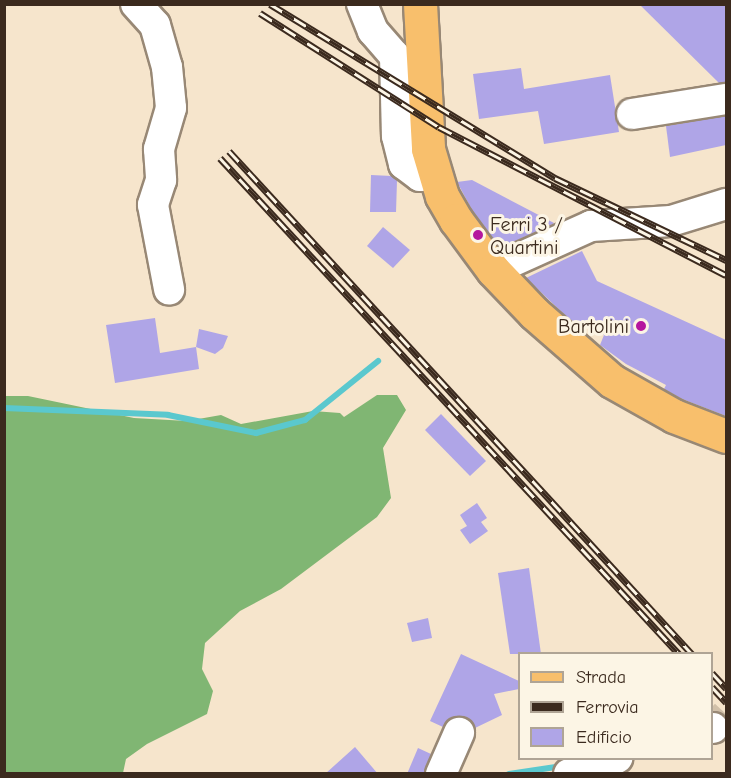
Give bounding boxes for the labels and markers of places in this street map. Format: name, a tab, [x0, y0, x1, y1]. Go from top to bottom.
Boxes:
place label: Ferri 3 / Quartini	[490, 212, 563, 259]
marker: Ferri 3 / Quartini	[471, 228, 485, 242]
place label: Bartolini	[558, 314, 629, 338]
marker: Bartolini	[634, 319, 648, 333]

